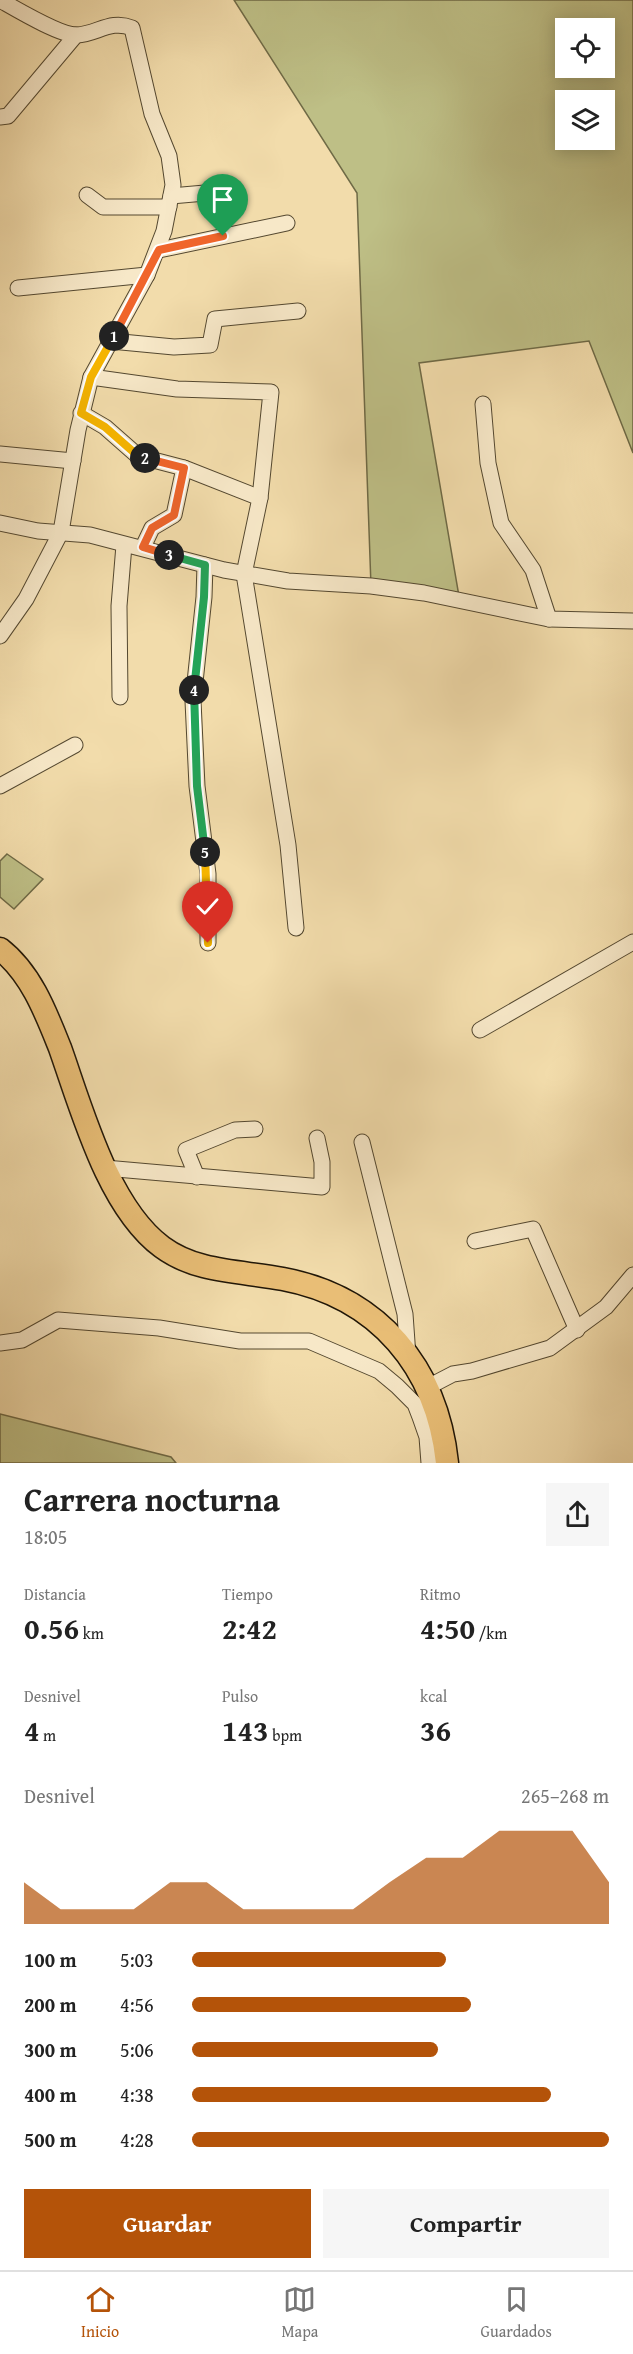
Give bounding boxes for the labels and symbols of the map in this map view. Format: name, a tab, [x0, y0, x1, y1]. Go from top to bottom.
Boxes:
pin	[197, 174, 248, 236]
pin: 1	[99, 321, 129, 351]
pin: 2	[130, 443, 160, 473]
pin: 3	[154, 540, 184, 570]
pin: 4	[179, 675, 209, 705]
pin: 5	[190, 837, 220, 867]
pin	[182, 881, 233, 943]

